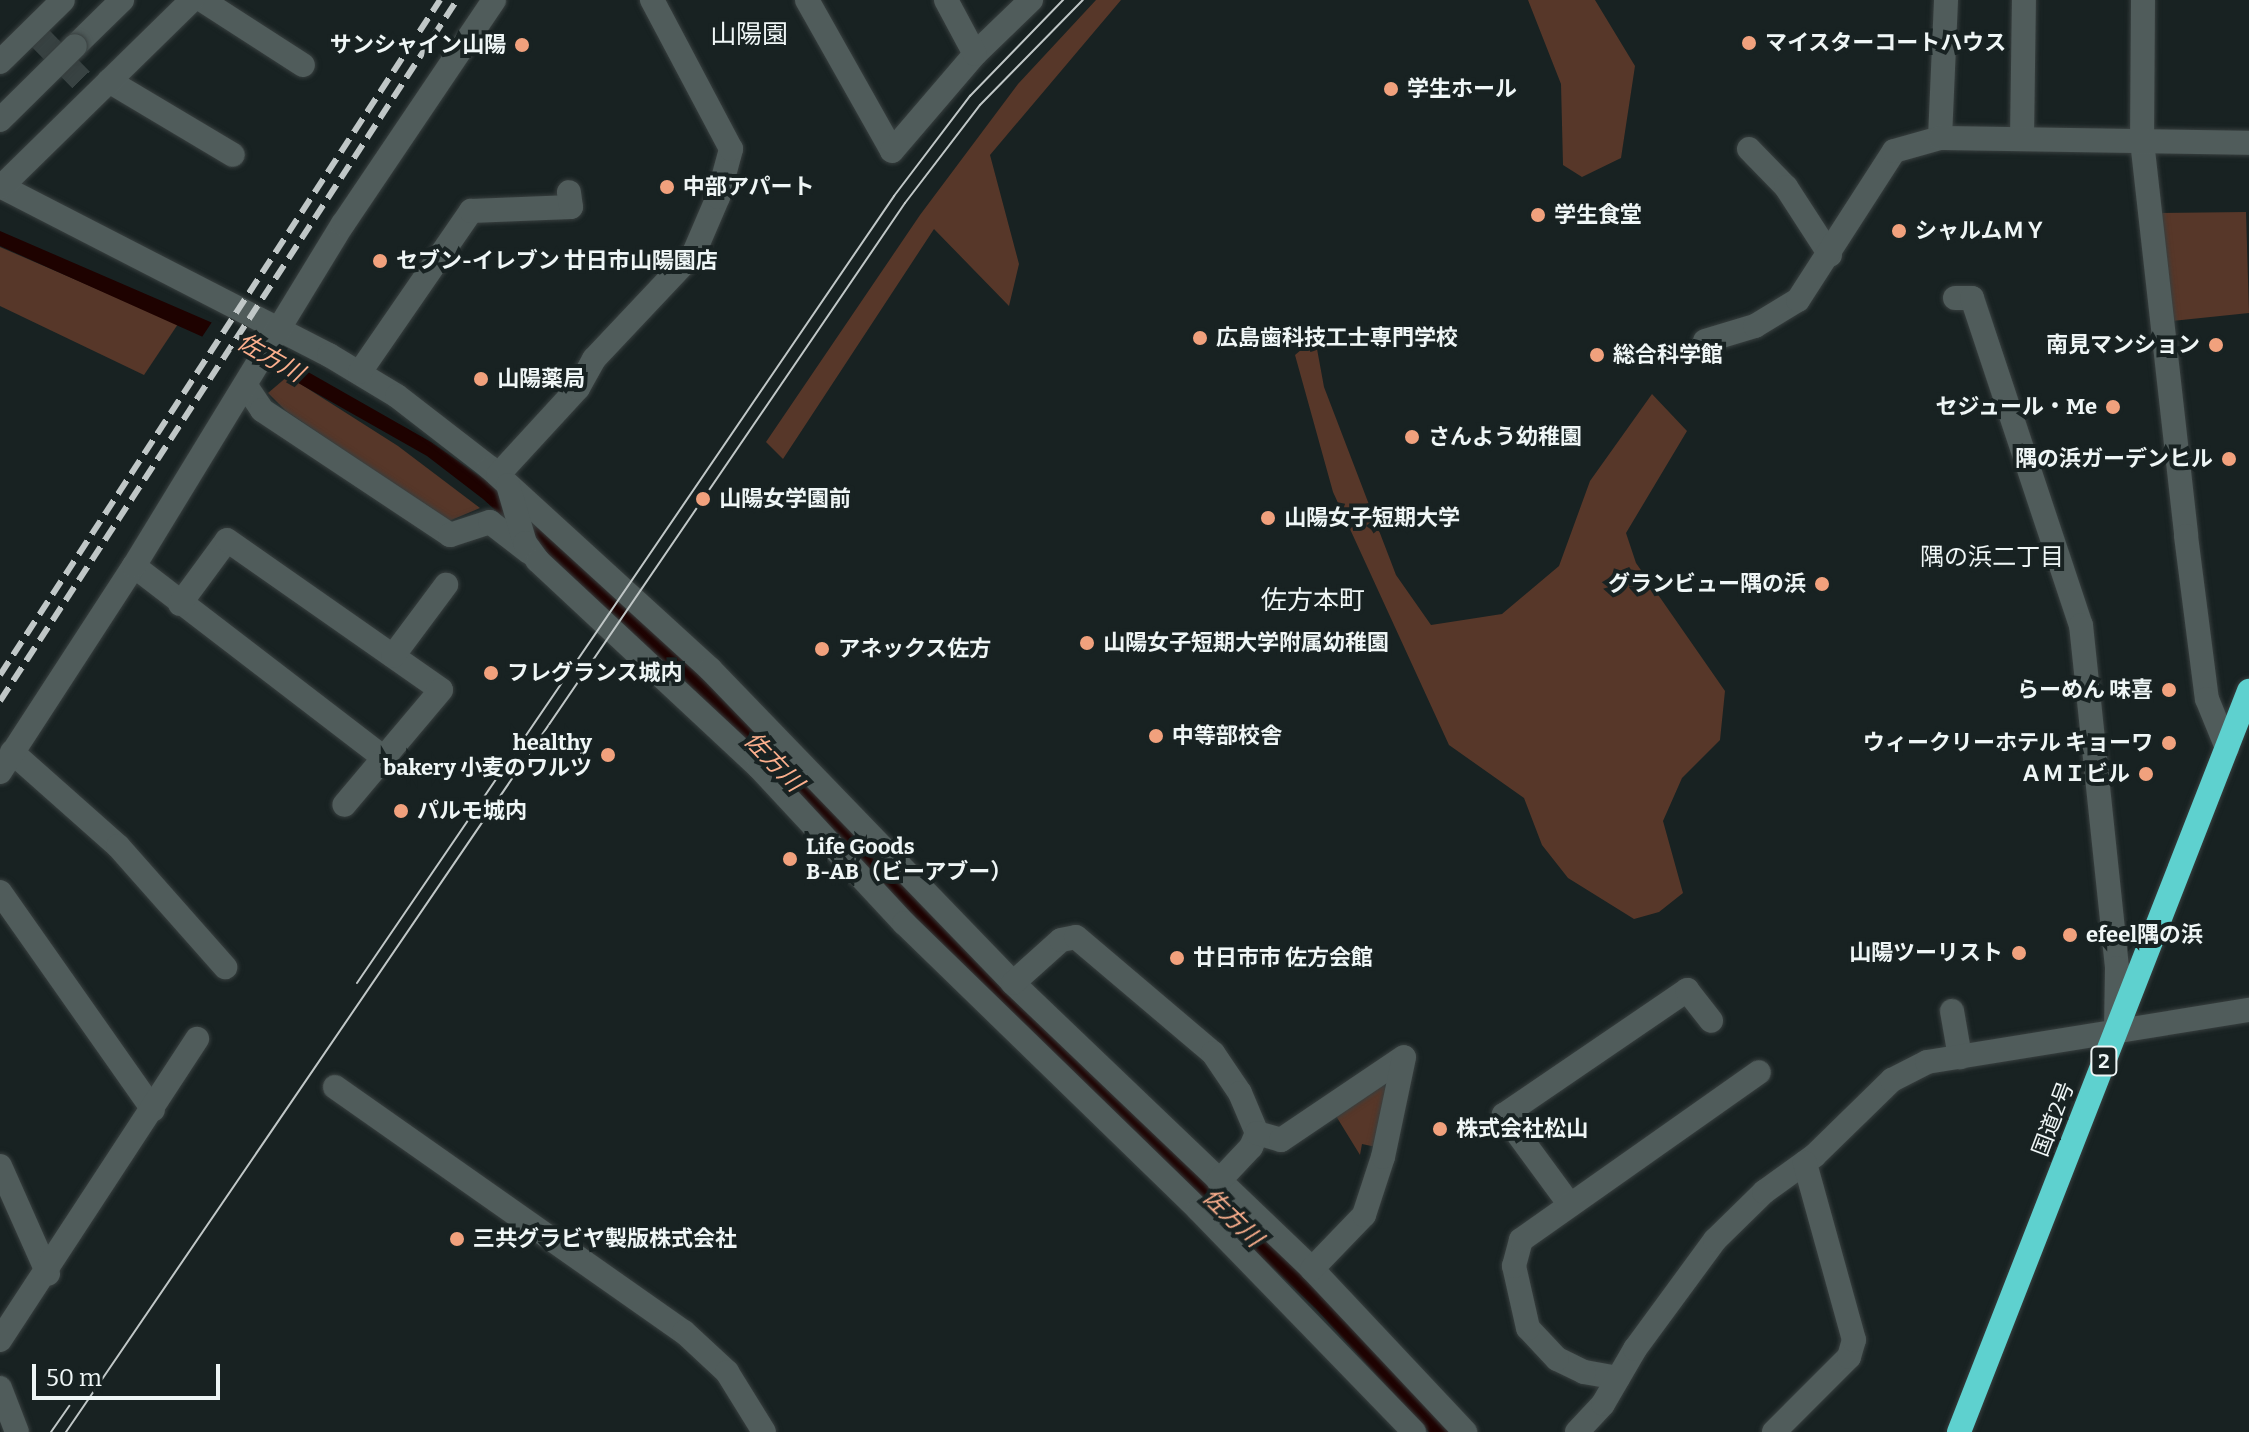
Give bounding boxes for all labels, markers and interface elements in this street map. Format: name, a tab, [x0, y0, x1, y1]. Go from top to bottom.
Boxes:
district label: 山陽園	[710, 19, 788, 51]
place label: マイスターコートハウス	[1765, 30, 2007, 56]
place label: サンシャイン山陽	[330, 32, 506, 58]
marker: マイスターコートハウス	[1740, 34, 1758, 52]
marker: サンシャイン山陽	[513, 36, 531, 54]
place label: 学生ホール	[1407, 76, 1517, 102]
marker: 学生ホール	[1382, 80, 1400, 98]
place label: 中部アパート	[683, 174, 815, 200]
marker: 中部アパート	[658, 178, 676, 196]
place label: 学生食堂	[1554, 202, 1642, 228]
marker: 学生食堂	[1529, 206, 1547, 224]
place label: シャルムＭＹ	[1915, 218, 2047, 244]
marker: シャルムＭＹ	[1890, 222, 1908, 240]
place label: セブン-イレブン 廿日市山陽園店	[396, 248, 718, 274]
marker: セブン-イレブン 廿日市山陽園店	[371, 252, 389, 270]
place label: 広島歯科技工士専門学校	[1216, 325, 1458, 351]
water label: 佐方川	[232, 328, 308, 388]
marker: 広島歯科技工士専門学校	[1191, 329, 1209, 347]
place label: 南見マンション	[2046, 332, 2200, 358]
marker: 南見マンション	[2207, 336, 2225, 354]
place label: 総合科学館	[1613, 342, 1723, 368]
marker: 総合科学館	[1588, 346, 1606, 364]
place label: 山陽薬局	[497, 366, 585, 392]
marker: 山陽薬局	[472, 370, 490, 388]
place label: セジュール・Me	[1934, 394, 2097, 420]
marker: セジュール・Me	[2104, 398, 2122, 416]
place label: さんよう幼稚園	[1428, 424, 1582, 450]
marker: さんよう幼稚園	[1403, 428, 1421, 446]
place label: 隅の浜ガーデンヒル	[2015, 446, 2213, 472]
marker: 隅の浜ガーデンヒル	[2220, 450, 2238, 468]
place label: 山陽女学園前	[719, 486, 851, 512]
marker: 山陽女学園前	[694, 490, 712, 508]
place label: 山陽女子短期大学	[1284, 505, 1460, 531]
marker: 山陽女子短期大学	[1259, 509, 1277, 527]
district label: 隅の浜二丁目	[1920, 544, 2064, 572]
place label: グランビュー隅の浜	[1608, 571, 1806, 597]
marker: グランビュー隅の浜	[1813, 575, 1831, 593]
district label: 佐方本町	[1261, 585, 1365, 617]
place label: 山陽女子短期大学附属幼稚園	[1103, 630, 1389, 656]
marker: 山陽女子短期大学附属幼稚園	[1078, 634, 1096, 652]
place label: アネックス佐方	[838, 636, 992, 662]
marker: アネックス佐方	[813, 640, 831, 658]
place label: フレグランス城内	[507, 660, 683, 686]
marker: フレグランス城内	[482, 664, 500, 682]
place label: らーめん 味喜	[2017, 677, 2153, 703]
marker: らーめん 味喜	[2160, 681, 2178, 699]
place label: 中等部校舎	[1172, 723, 1282, 749]
water label: 佐方川	[738, 726, 808, 798]
marker: 中等部校舎	[1147, 727, 1165, 745]
place label: healthy bakery 小麦のワルツ	[383, 729, 592, 780]
place label: ウィークリーホテル キョーワ	[1863, 730, 2153, 756]
marker: ウィークリーホテル キョーワ	[2160, 734, 2178, 752]
marker: healthy bakery 小麦のワルツ	[599, 746, 617, 764]
place label: ＡＭＩビル	[2020, 761, 2130, 787]
marker: ＡＭＩビル	[2137, 765, 2155, 783]
place label: パルモ城内	[417, 798, 527, 824]
marker: パルモ城内	[392, 802, 410, 820]
place label: Life Goods B-AB（ビーアブー）	[806, 833, 1013, 884]
marker: Life Goods B-AB（ビーアブー）	[781, 850, 799, 868]
place label: efeel隅の浜	[2086, 922, 2203, 948]
marker: efeel隅の浜	[2061, 926, 2079, 944]
place label: 山陽ツーリスト	[1849, 940, 2003, 966]
marker: 山陽ツーリスト	[2010, 944, 2028, 962]
place label: 廿日市市 佐方会館	[1193, 945, 1373, 971]
marker: 廿日市市 佐方会館	[1168, 949, 1186, 967]
road number: 2	[2090, 1045, 2118, 1077]
street label: 国道2号	[2027, 1078, 2079, 1160]
place label: 株式会社松山	[1456, 1116, 1588, 1142]
marker: 株式会社松山	[1431, 1120, 1449, 1138]
water label: 佐方川	[1196, 1183, 1268, 1253]
place label: 三共グラビヤ製版株式会社	[473, 1226, 737, 1252]
marker: 三共グラビヤ製版株式会社	[448, 1230, 466, 1248]
scale bar	[36, 1348, 224, 1398]
text: 50 m	[46, 1364, 102, 1392]

